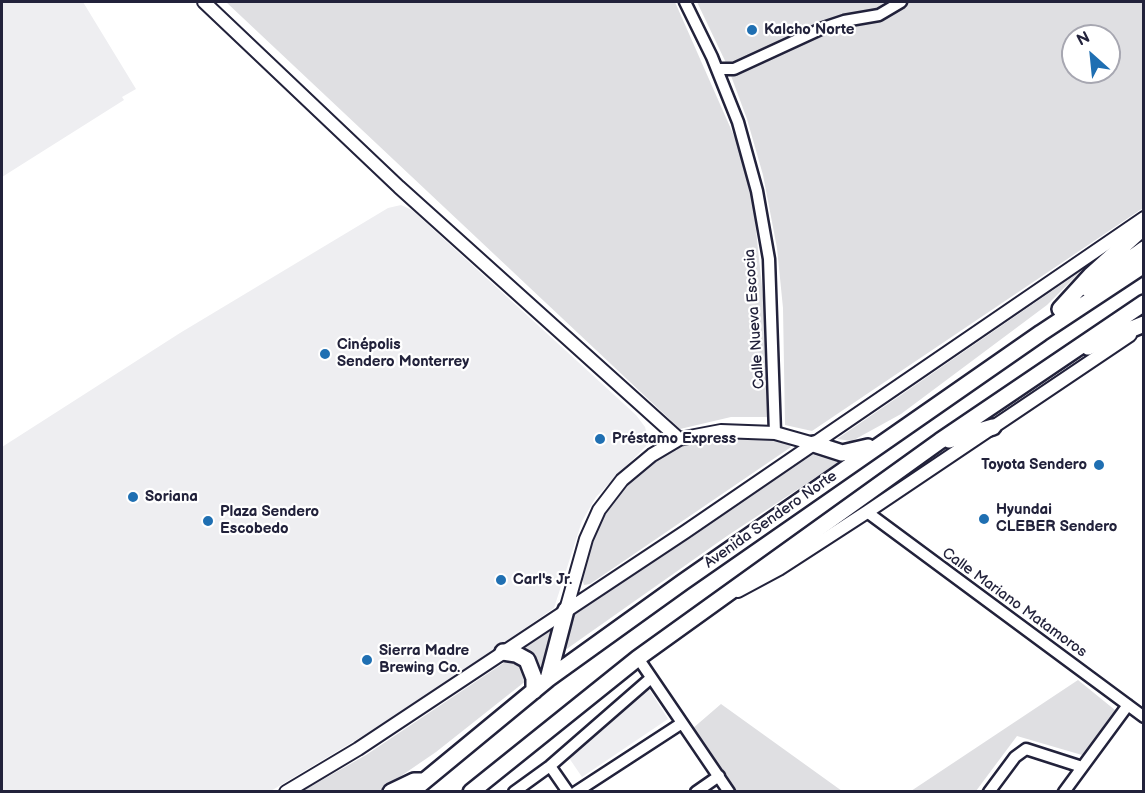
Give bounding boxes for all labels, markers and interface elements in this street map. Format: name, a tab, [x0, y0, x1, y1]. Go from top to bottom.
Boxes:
place label: Kalcho Norte	[764, 21, 854, 39]
marker: Kalcho Norte	[745, 23, 759, 37]
north arrow	[1061, 24, 1121, 84]
text: N	[1074, 28, 1093, 50]
street label: Calle Nueva Escocia	[741, 248, 769, 390]
place label: Cinépolis Sendero Monterrey	[337, 336, 469, 371]
marker: Cinépolis Sendero Monterrey	[318, 347, 332, 361]
place label: Préstamo Express	[612, 430, 736, 448]
marker: Préstamo Express	[593, 432, 607, 446]
place label: Toyota Sendero	[981, 456, 1087, 474]
marker: Toyota Sendero	[1092, 458, 1106, 472]
street label: Avenida Sendero Norte	[701, 467, 841, 573]
place label: Soriana	[145, 488, 198, 506]
marker: Soriana	[126, 490, 140, 504]
place label: Hyundai CLEBER Sendero	[996, 501, 1117, 536]
place label: Plaza Sendero Escobedo	[220, 503, 319, 538]
marker: Hyundai CLEBER Sendero	[977, 512, 991, 526]
marker: Plaza Sendero Escobedo	[201, 514, 215, 528]
street label: Calle Mariano Matamoros	[938, 544, 1090, 662]
place label: Carl's Jr.	[513, 571, 572, 589]
marker: Carl's Jr.	[494, 573, 508, 587]
place label: Sierra Madre Brewing Co.	[379, 642, 469, 677]
marker: Sierra Madre Brewing Co.	[360, 653, 374, 667]

